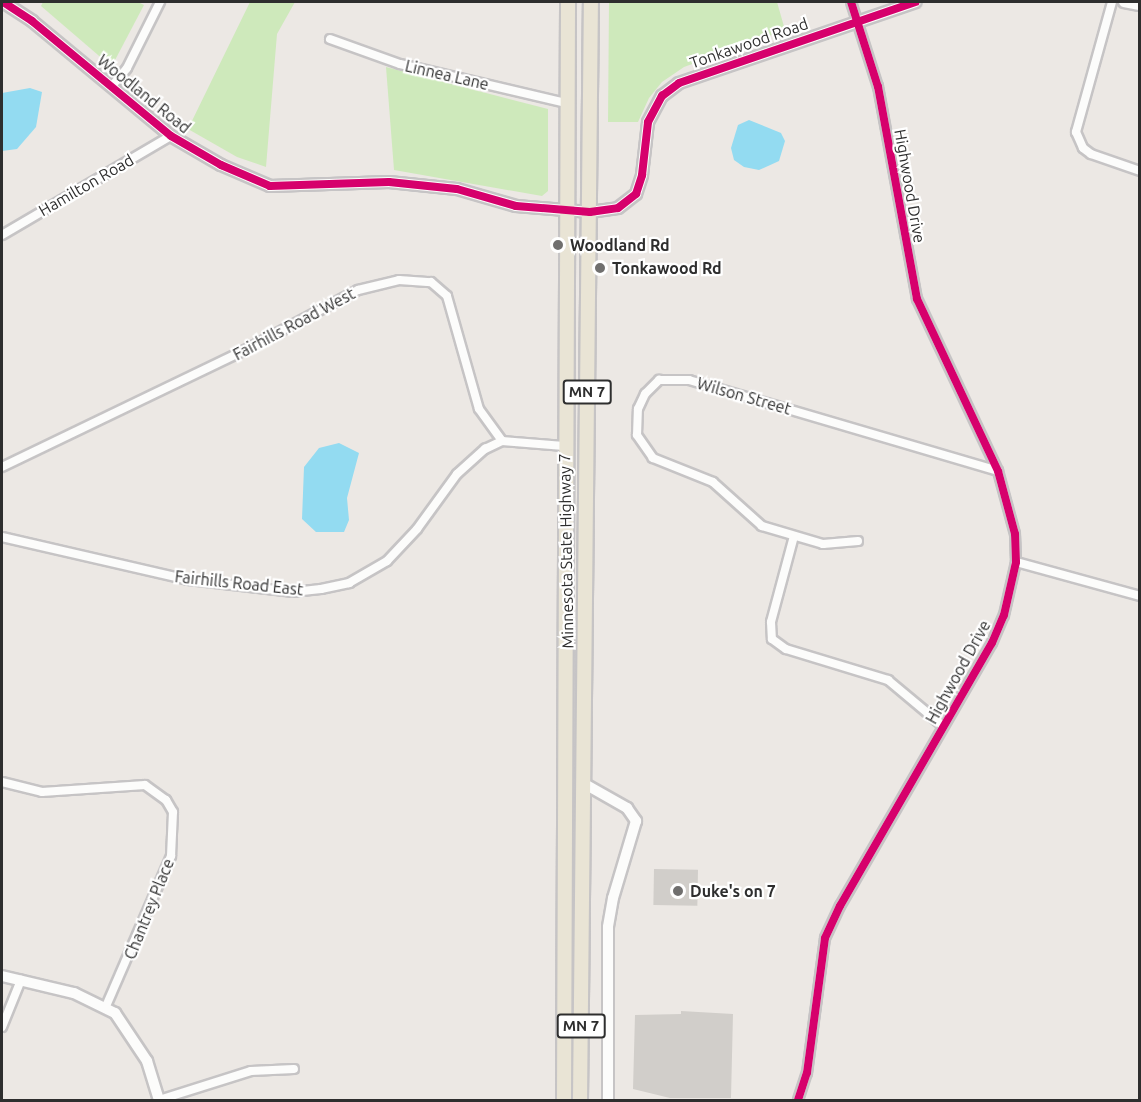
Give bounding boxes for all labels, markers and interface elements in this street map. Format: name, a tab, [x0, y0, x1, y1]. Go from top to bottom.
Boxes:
street label: Tonkawood Road	[687, 14, 811, 72]
street label: Woodland Road	[94, 51, 194, 137]
street label: Linnea Lane	[403, 56, 491, 94]
street label: Highwood Drive	[891, 128, 929, 244]
street label: Hamilton Road	[35, 150, 137, 220]
place label: Woodland Rd	[570, 235, 670, 255]
marker: Woodland Rd	[551, 238, 565, 252]
place label: Tonkawood Rd	[612, 258, 722, 278]
marker: Tonkawood Rd	[593, 261, 607, 275]
street label: Fairhills Road West	[230, 284, 358, 364]
street label: Wilson Street	[695, 373, 793, 419]
road number: MN 7	[562, 380, 612, 404]
street label: Minnesota State Highway 7	[555, 453, 577, 649]
street label: Fairhills Road East	[174, 567, 304, 599]
street label: Highwood Drive	[922, 617, 994, 727]
street label: Chantrey Place	[120, 856, 178, 962]
place label: Duke's on 7	[690, 881, 776, 901]
marker: Duke's on 7	[671, 884, 685, 898]
road number: MN 7	[556, 1014, 606, 1038]

